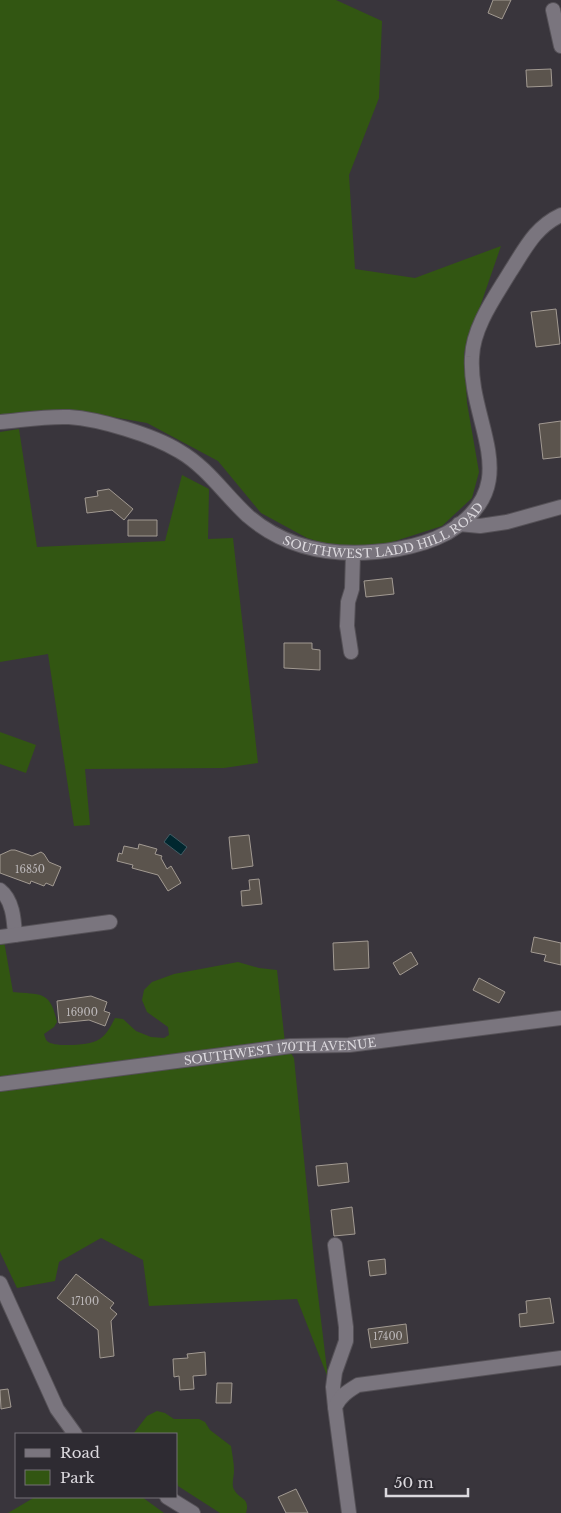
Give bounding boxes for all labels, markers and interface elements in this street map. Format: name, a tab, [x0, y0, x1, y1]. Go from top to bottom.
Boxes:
street label: SOUTHWEST LADD HILL ROAD	[281, 499, 486, 560]
house number: 16850	[15, 863, 45, 876]
house number: 16900	[66, 1006, 98, 1019]
street label: SOUTHWEST 170TH AVENUE	[183, 1034, 377, 1067]
house number: 17100	[71, 1295, 99, 1308]
house number: 17400	[373, 1330, 403, 1343]
legend	[15, 1433, 178, 1498]
text: Road	[60, 1443, 100, 1462]
scale bar	[386, 1466, 468, 1498]
text: Park	[60, 1468, 96, 1487]
text: 50 m	[394, 1473, 434, 1492]

